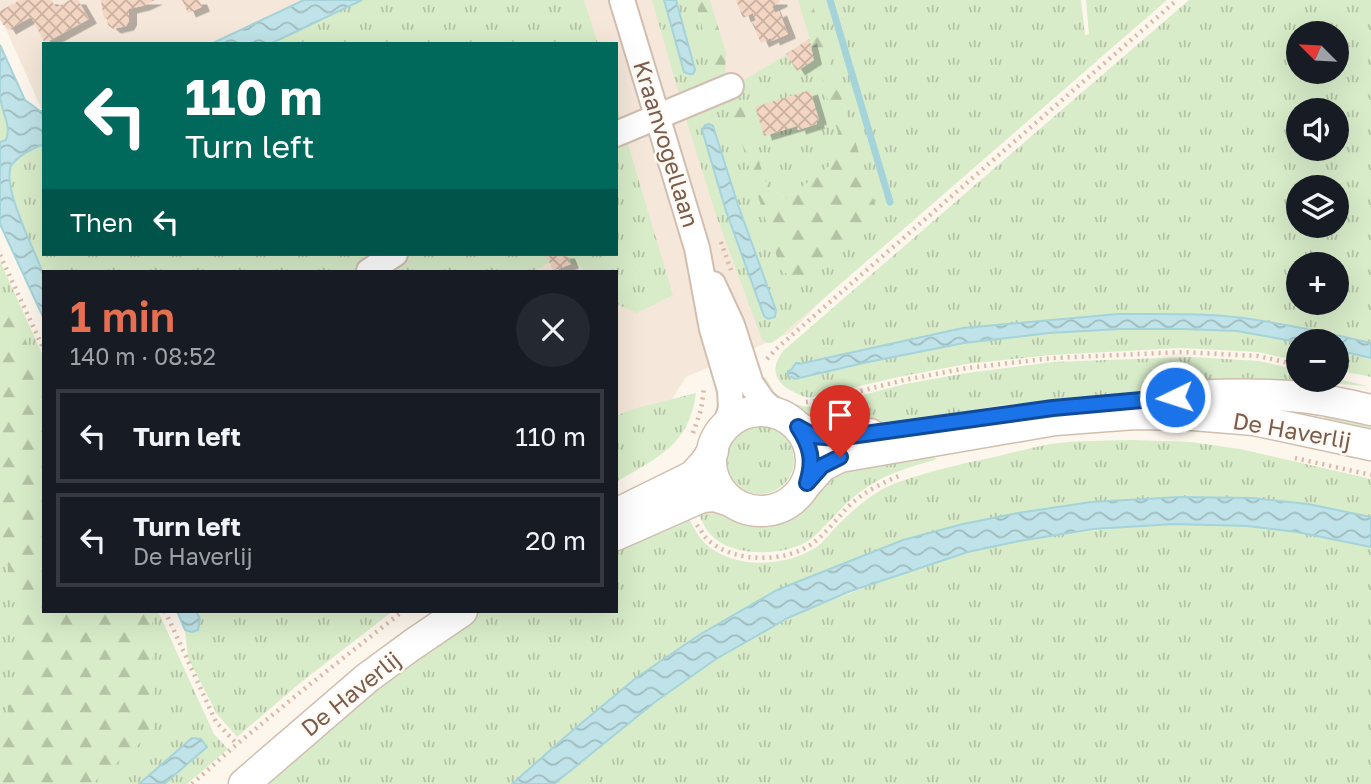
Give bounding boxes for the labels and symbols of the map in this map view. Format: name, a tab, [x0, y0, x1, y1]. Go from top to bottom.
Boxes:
north arrow	[1286, 21, 1349, 84]
street label: Kraanvogellaan	[628, 57, 706, 230]
position arrow	[1138, 360, 1212, 434]
pin	[810, 385, 870, 457]
street label: De Haverlij	[1231, 406, 1354, 454]
street label: De Haverlij	[295, 645, 406, 742]

